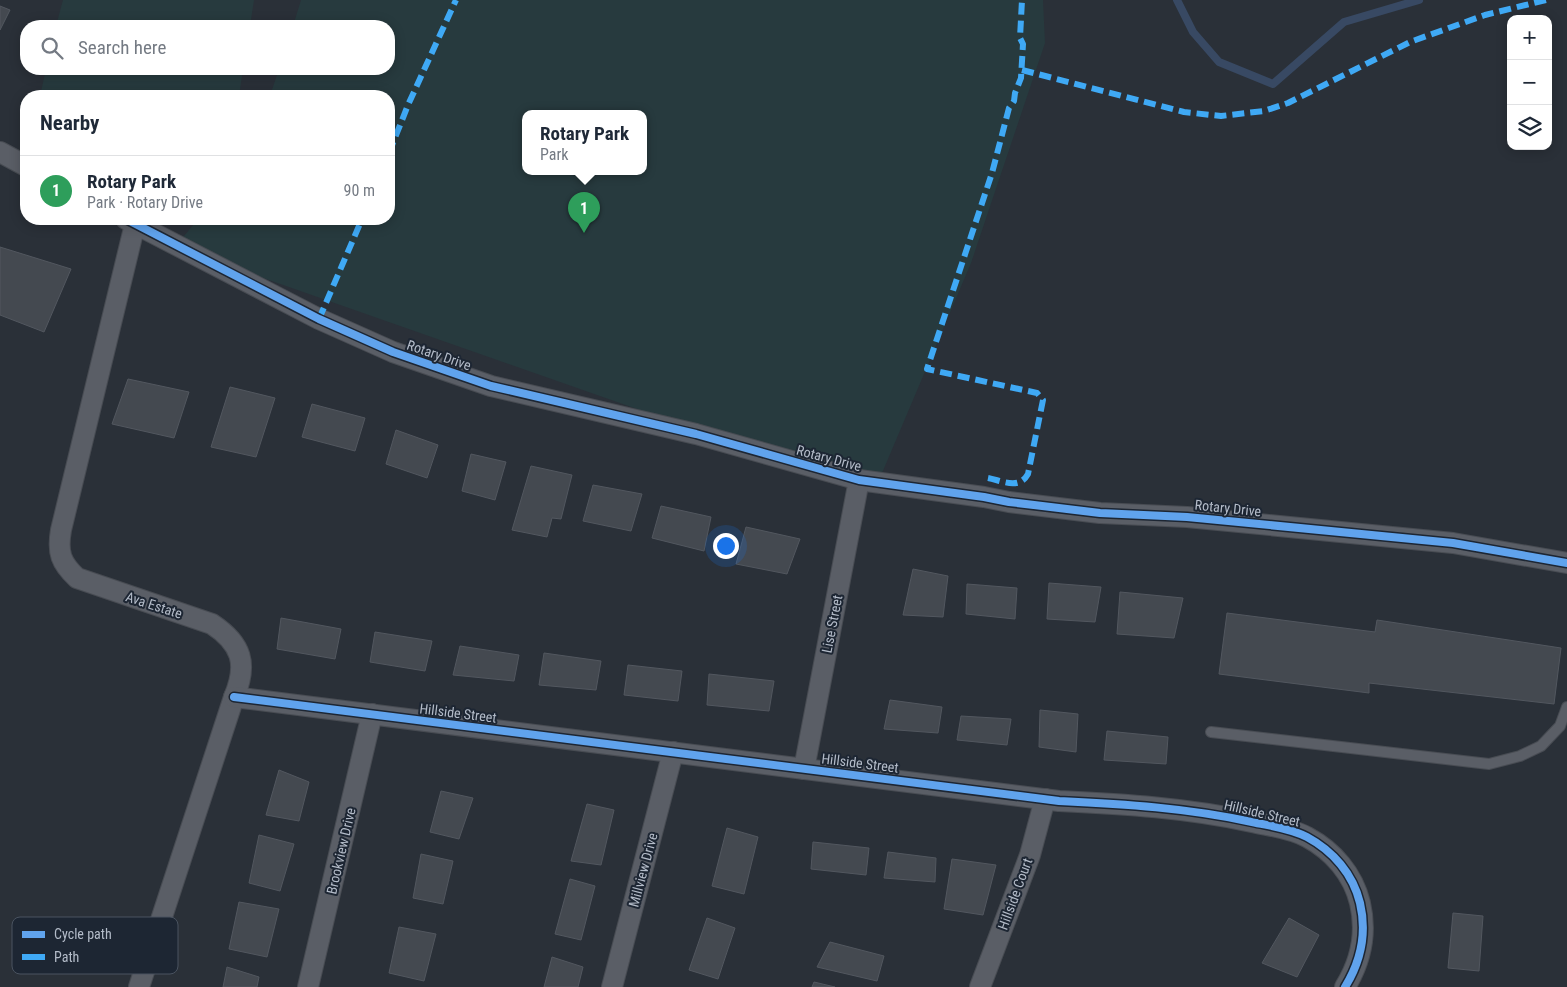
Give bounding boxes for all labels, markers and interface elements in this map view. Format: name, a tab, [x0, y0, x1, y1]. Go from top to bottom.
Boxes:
map controls	[1507, 15, 1552, 150]
button: +	[1507, 15, 1552, 60]
search box	[20, 20, 395, 75]
icon: search	[38, 34, 66, 62]
text: Search here	[78, 36, 166, 59]
button: −	[1507, 60, 1552, 105]
button: layers	[1507, 105, 1552, 150]
popup	[522, 110, 647, 175]
text: Nearby	[40, 111, 99, 135]
text: Rotary Park	[540, 122, 629, 145]
text: Park	[540, 145, 569, 164]
text: Rotary Park	[87, 170, 176, 193]
text: 1	[52, 181, 60, 200]
text: 90 m	[343, 181, 375, 200]
pin: 1	[568, 192, 600, 233]
text: Park · Rotary Drive	[87, 193, 203, 212]
street label: Rotary Drive	[405, 337, 474, 374]
street label: Rotary Drive	[795, 442, 864, 474]
street label: Rotary Drive	[1194, 497, 1262, 519]
your location	[713, 533, 739, 559]
street label: Ava Estate	[124, 588, 185, 622]
street label: Lise Street	[819, 594, 845, 654]
street label: Hillside Street	[419, 700, 497, 726]
street label: Hillside Street	[821, 750, 899, 776]
street label: Hillside Street	[1222, 796, 1302, 830]
street label: Brookview Drive	[323, 806, 359, 896]
street label: Millview Drive	[625, 831, 661, 909]
street label: Hillside Court	[995, 856, 1035, 932]
legend	[12, 917, 178, 974]
text: Cycle path	[54, 926, 112, 942]
text: Path	[54, 949, 79, 965]

